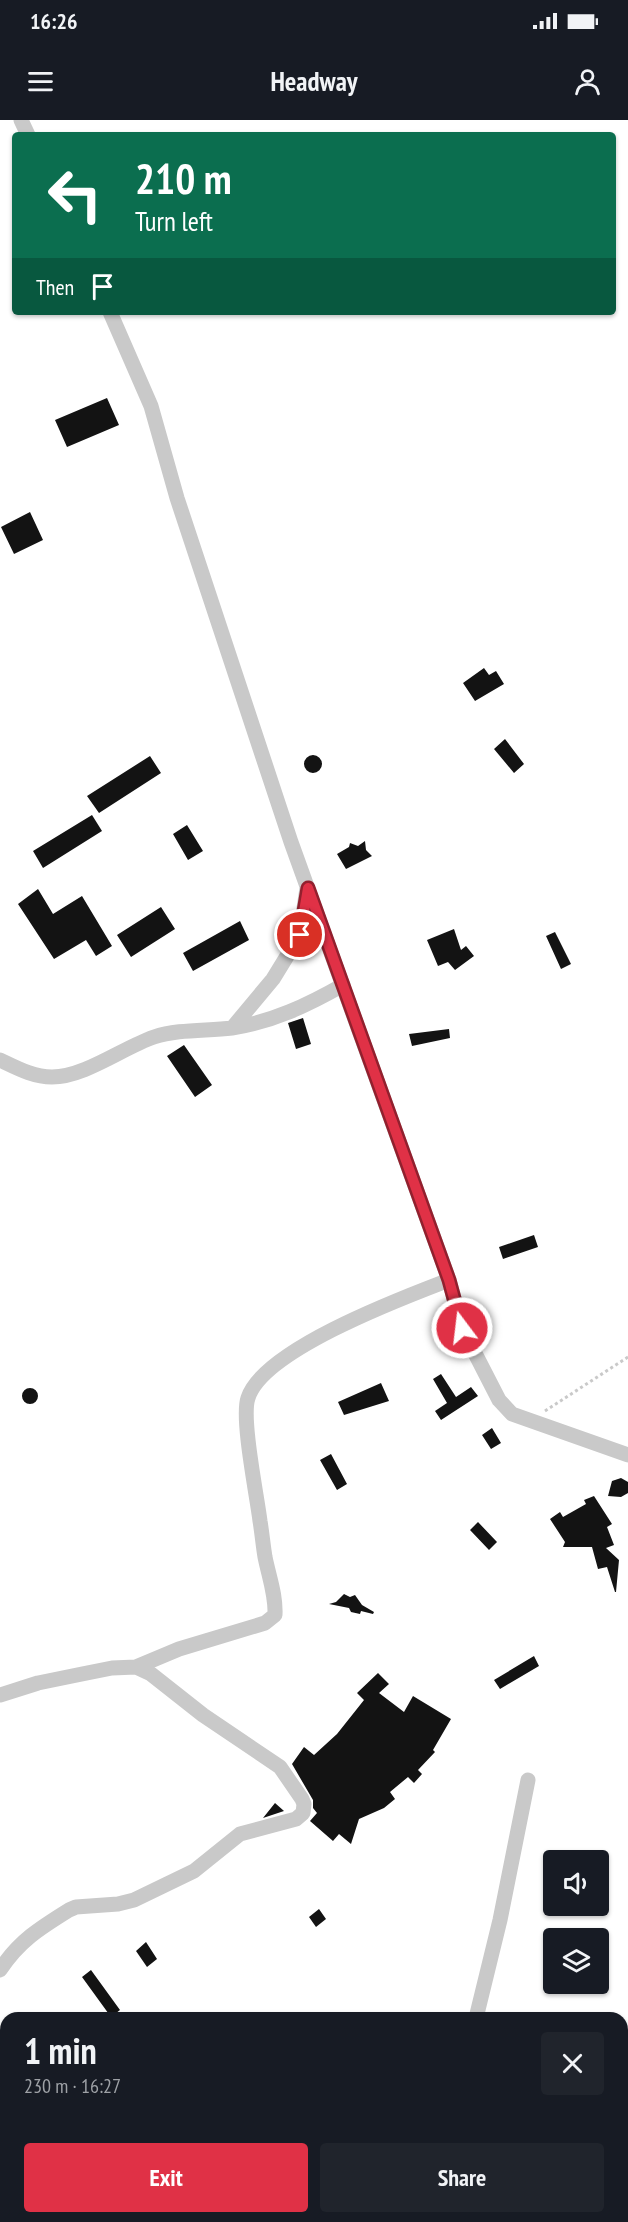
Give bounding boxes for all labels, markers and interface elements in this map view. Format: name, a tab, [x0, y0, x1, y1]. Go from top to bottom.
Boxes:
text: 16:26	[30, 7, 78, 35]
text: Headway	[270, 64, 358, 98]
icon: menu	[24, 65, 57, 98]
icon: person	[571, 65, 604, 98]
text: 210 m	[135, 151, 232, 206]
icon: left	[36, 156, 114, 234]
text: Turn left	[135, 204, 213, 238]
icon: arrive	[86, 270, 119, 303]
text: Then	[36, 273, 74, 301]
pin	[274, 909, 325, 960]
icon: arrive	[283, 918, 316, 951]
position arrow	[430, 1296, 494, 1360]
map controls	[543, 1850, 609, 1994]
button: sound	[543, 1850, 609, 1916]
button: layers	[543, 1928, 609, 1994]
text: 1 min	[24, 2027, 97, 2074]
button: close	[541, 2032, 604, 2095]
text: 230 m · 16:27	[24, 2073, 121, 2099]
button: Exit	[24, 2143, 308, 2212]
button: Share	[320, 2143, 604, 2212]

